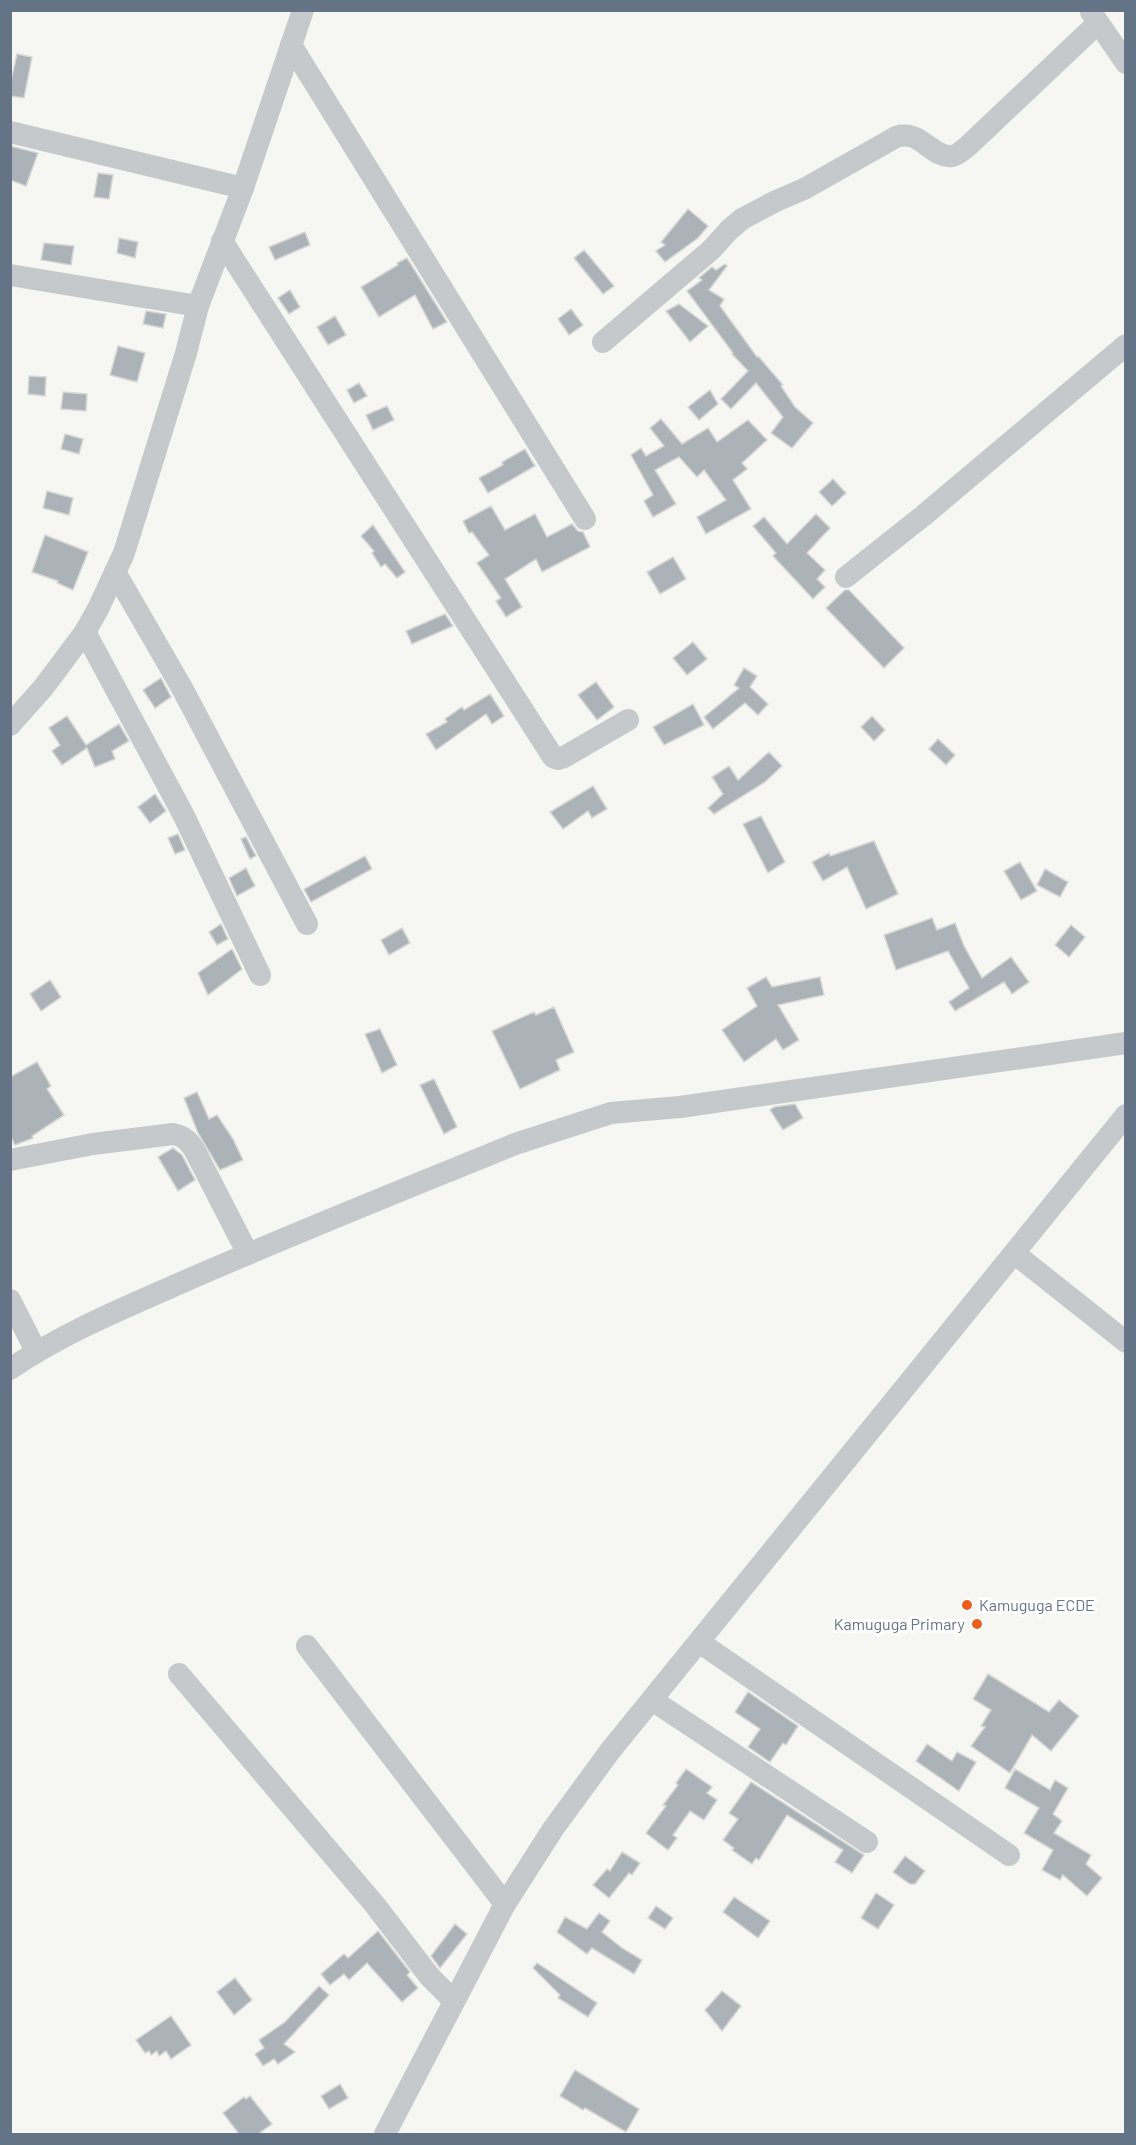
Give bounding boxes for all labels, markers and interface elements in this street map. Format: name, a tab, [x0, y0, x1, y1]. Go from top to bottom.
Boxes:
place label: Kamuguga ECDE	[979, 1595, 1095, 1614]
marker: Kamuguga ECDE	[960, 1598, 974, 1612]
place label: Kamuguga Primary	[834, 1614, 966, 1633]
marker: Kamuguga Primary	[970, 1617, 984, 1631]

